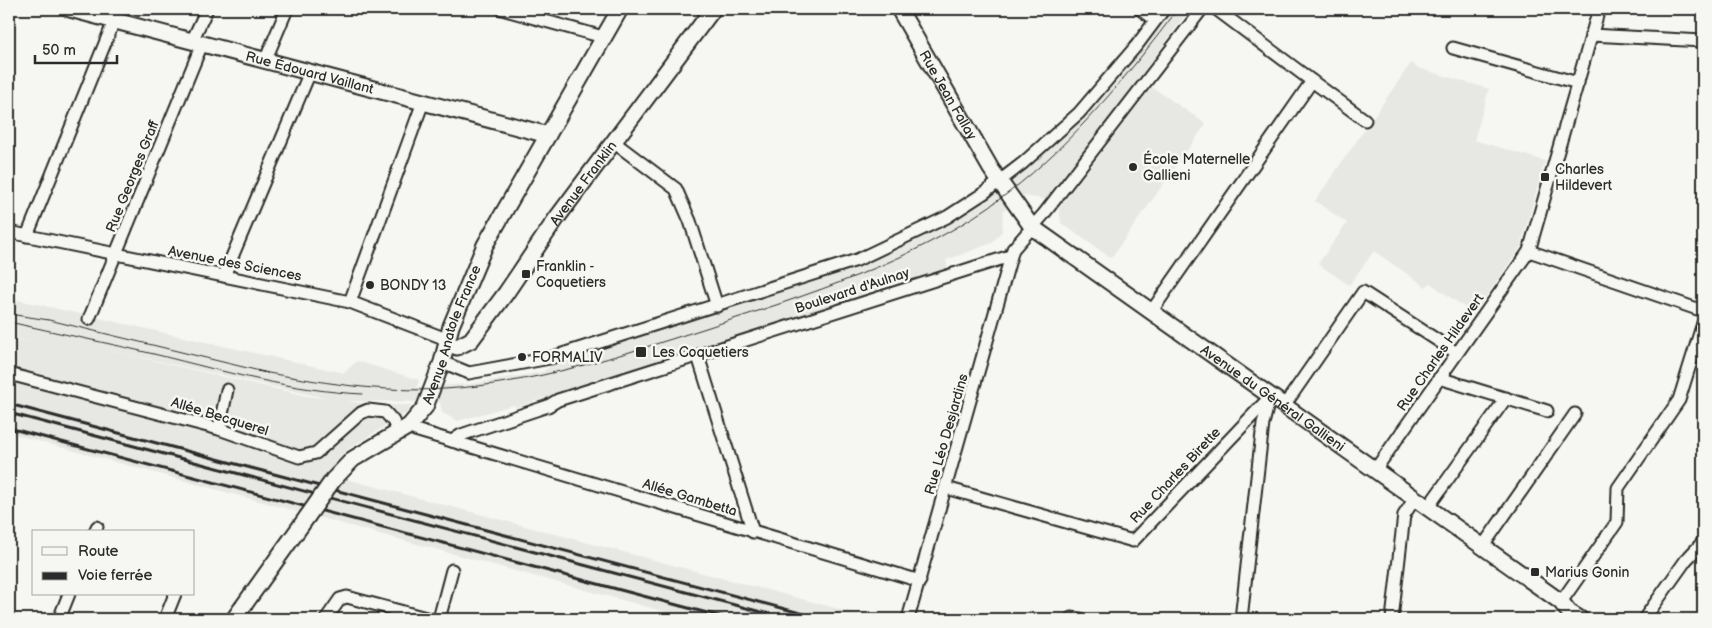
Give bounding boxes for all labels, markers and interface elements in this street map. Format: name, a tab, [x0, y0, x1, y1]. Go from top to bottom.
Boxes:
scale bar	[35, 32, 118, 64]
text: 50 m	[42, 41, 76, 60]
street label: Rue Jean Fallay	[916, 47, 981, 143]
street label: Rue Édouard Vaillant	[244, 48, 376, 98]
street label: Rue Georges Graff	[102, 117, 163, 235]
street label: Avenue Franklin	[546, 138, 620, 229]
place label: École Maternelle Gallieni	[1143, 150, 1250, 184]
marker: École Maternelle Gallieni	[1127, 161, 1139, 173]
place label: Charles Hildevert	[1555, 161, 1613, 194]
marker: Charles Hildevert	[1539, 171, 1551, 183]
street label: Avenue des Sciences	[167, 242, 303, 285]
place label: Franklin - Coquetiers	[536, 258, 606, 291]
street label: Avenue Anatole France	[419, 263, 485, 407]
street label: Boulevard d'Aulnay	[793, 264, 912, 317]
marker: Franklin - Coquetiers	[520, 268, 532, 280]
place label: BONDY 13	[380, 277, 446, 294]
marker: BONDY 13	[364, 279, 376, 291]
street label: Rue Charles Hildevert	[1393, 290, 1488, 414]
street label: Avenue du Général Gallieni	[1197, 341, 1348, 455]
place label: Les Coquetiers	[652, 344, 749, 361]
marker: Les Coquetiers	[634, 345, 648, 359]
place label: FORMALIV	[532, 349, 603, 366]
marker: FORMALIV	[516, 351, 528, 363]
street label: Rue Léo Desjardins	[921, 372, 972, 497]
street label: Allée Becquerel	[169, 394, 271, 439]
street label: Rue Charles Birette	[1127, 424, 1224, 527]
street label: Allée Gambetta	[641, 475, 739, 520]
legend	[32, 530, 195, 596]
text: Route	[78, 542, 119, 561]
place label: Marius Gonin	[1545, 564, 1629, 581]
text: Voie ferrée	[78, 566, 153, 585]
marker: Marius Gonin	[1529, 566, 1541, 578]

